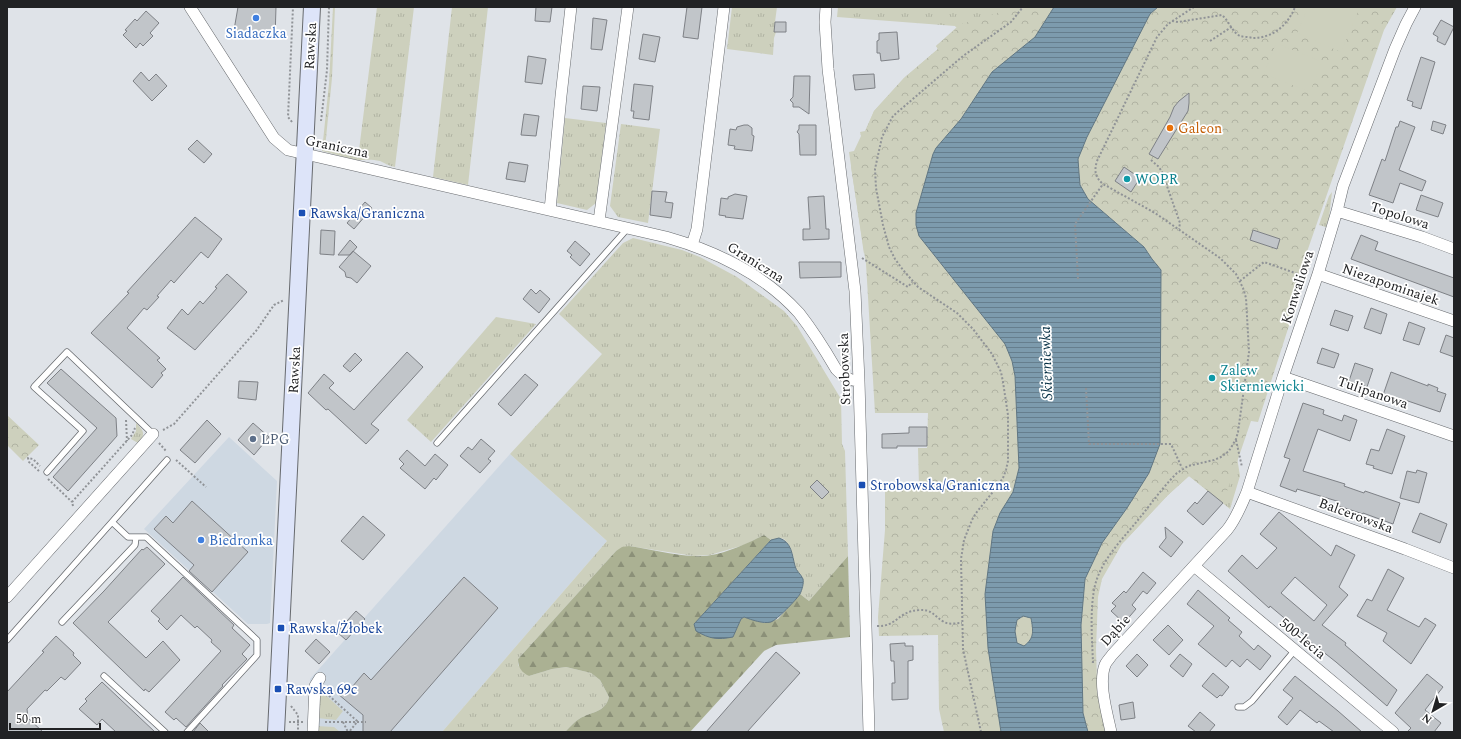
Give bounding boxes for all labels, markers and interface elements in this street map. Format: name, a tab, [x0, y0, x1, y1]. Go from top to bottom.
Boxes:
marker: Siadaczka	[251, 13, 261, 23]
street label: Rawska	[299, 22, 322, 70]
place label: Siadaczka	[225, 23, 287, 44]
place label: Galeon	[1178, 118, 1222, 139]
marker: Galeon	[1165, 123, 1175, 133]
street label: Graniczna	[303, 130, 371, 163]
place label: WOPR	[1135, 169, 1179, 190]
marker: WOPR	[1122, 174, 1132, 184]
street label: Topolowa	[1368, 196, 1432, 235]
place label: Rawska/Graniczna	[310, 203, 425, 224]
marker: Rawska/Graniczna	[297, 208, 307, 218]
street label: Graniczna	[723, 237, 789, 288]
street label: Konwaliowa	[1276, 248, 1319, 327]
street label: Niezapominajek	[1339, 258, 1443, 311]
water label: Skierniewka	[1034, 325, 1059, 400]
street label: Strobowska	[833, 332, 856, 405]
street label: Rawska	[283, 346, 306, 394]
place label: Zalew Skierniewicki	[1220, 360, 1304, 397]
street label: Tulipanowa	[1335, 371, 1411, 414]
marker: Zalew Skierniewicki	[1207, 373, 1217, 383]
place label: LPG	[261, 429, 290, 450]
marker: LPG	[248, 434, 258, 444]
place label: Strobowska/Graniczna	[870, 475, 1010, 496]
marker: Strobowska/Graniczna	[857, 480, 867, 490]
street label: Balcerowska	[1316, 492, 1396, 539]
place label: Biedronka	[209, 530, 273, 551]
marker: Biedronka	[196, 535, 206, 545]
street label: Dąbie	[1095, 610, 1136, 651]
street label: 500-lecia	[1275, 613, 1331, 664]
place label: Rawska/Żłobek	[289, 618, 383, 639]
marker: Rawska/Żłobek	[276, 623, 286, 633]
place label: Rawska 69c	[286, 679, 358, 700]
marker: Rawska 69c	[273, 684, 283, 694]
north arrow	[1413, 691, 1453, 731]
scale bar	[10, 705, 100, 731]
text: N	[1418, 709, 1436, 728]
text: 50 m	[16, 710, 41, 729]

